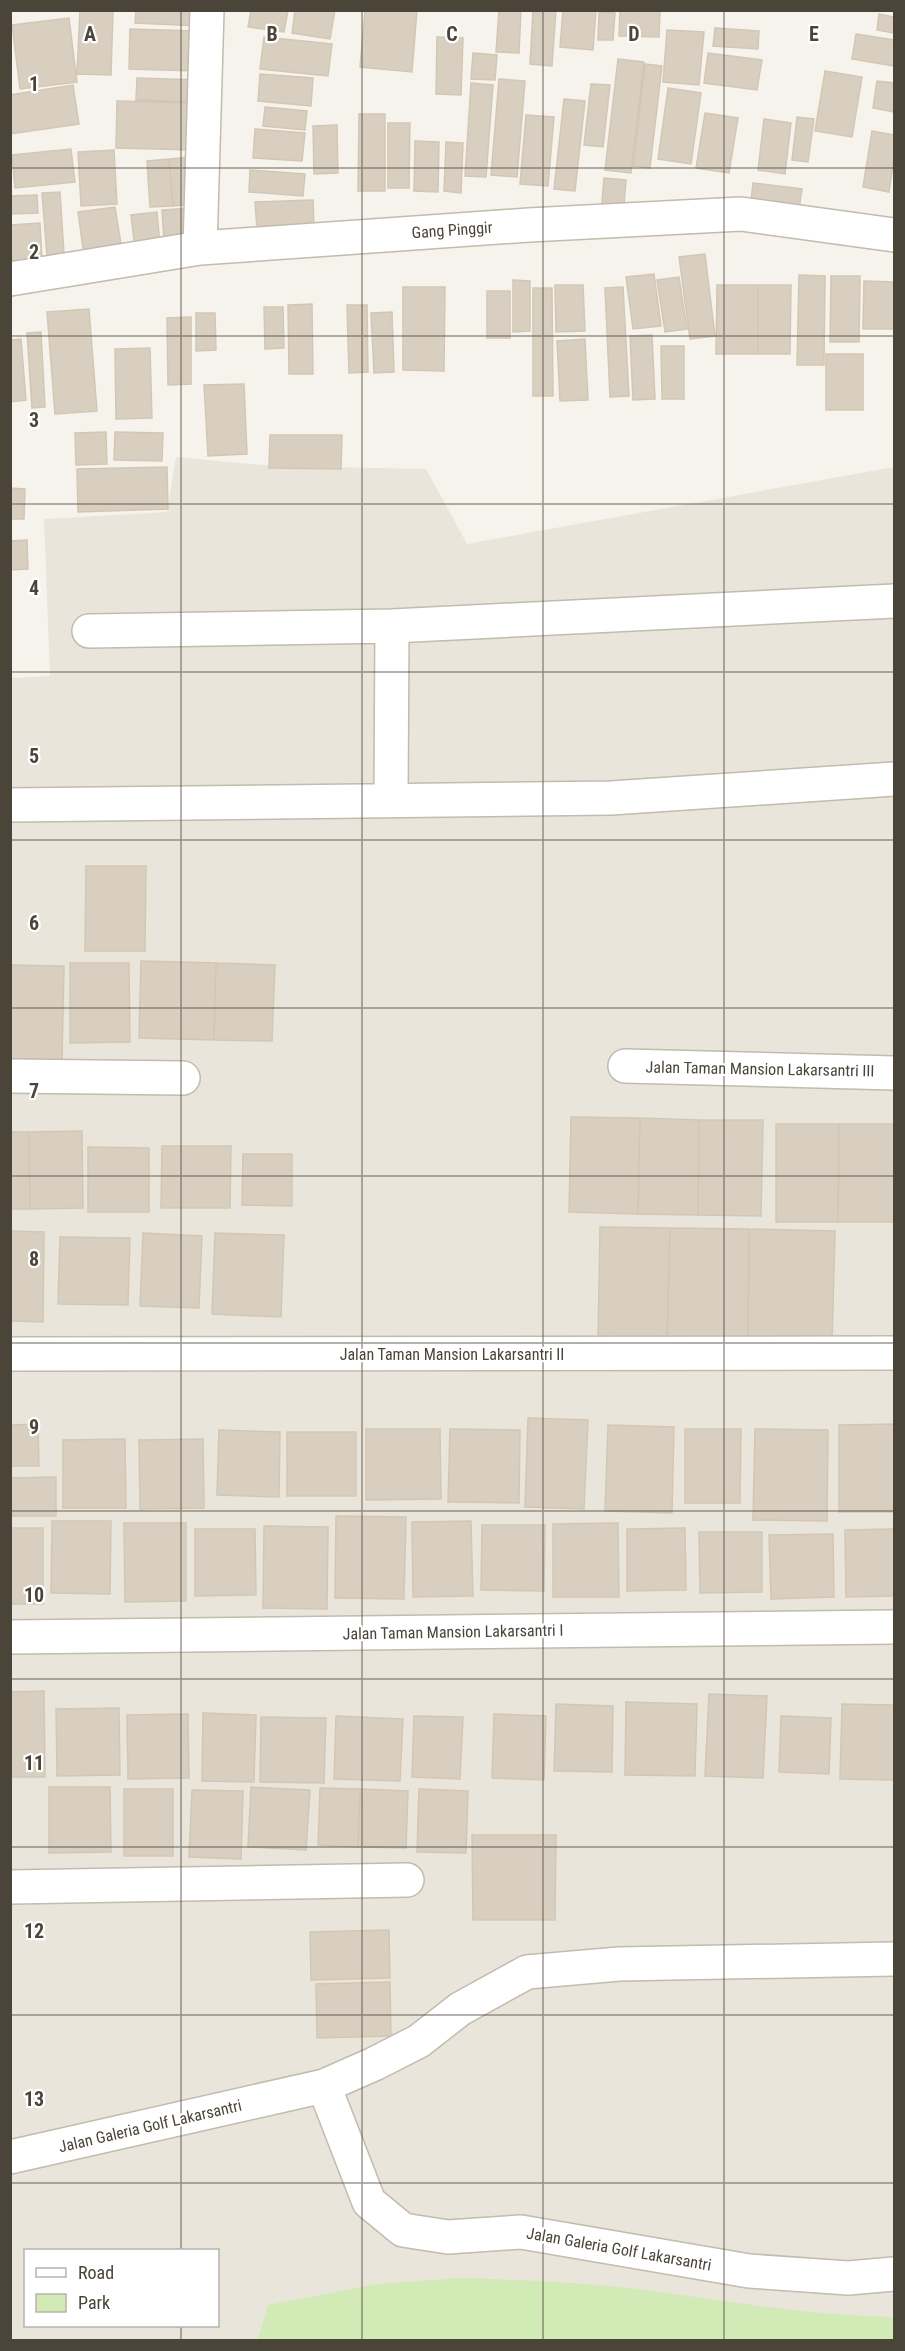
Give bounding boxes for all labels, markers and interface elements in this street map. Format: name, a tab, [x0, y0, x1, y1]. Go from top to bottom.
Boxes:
text: A	[84, 22, 96, 46]
text: B	[266, 22, 278, 46]
text: C	[446, 22, 458, 46]
text: D	[628, 22, 640, 46]
text: E	[809, 22, 819, 46]
text: 1	[29, 72, 39, 96]
street label: Gang Pinggir	[411, 218, 493, 242]
text: 2	[29, 240, 39, 264]
text: 3	[29, 408, 39, 432]
text: 4	[29, 576, 39, 600]
text: 5	[29, 744, 39, 768]
text: 6	[29, 911, 39, 935]
street label: Jalan Taman Mansion Lakarsantri III	[646, 1058, 874, 1080]
text: 7	[29, 1079, 39, 1103]
text: 8	[29, 1247, 39, 1271]
street label: Jalan Taman Mansion Lakarsantri II	[340, 1345, 564, 1364]
text: 9	[29, 1415, 39, 1439]
text: 10	[24, 1583, 44, 1607]
street label: Jalan Taman Mansion Lakarsantri I	[342, 1621, 564, 1643]
text: 11	[24, 1751, 44, 1775]
text: 12	[24, 1919, 44, 1943]
text: 13	[24, 2087, 44, 2111]
street label: Jalan Galeria Golf Lakarsantri	[57, 2096, 243, 2156]
street label: Jalan Galeria Golf Lakarsantri	[525, 2223, 713, 2275]
legend	[24, 2249, 219, 2327]
text: Road	[78, 2262, 114, 2283]
text: Park	[78, 2292, 110, 2313]

